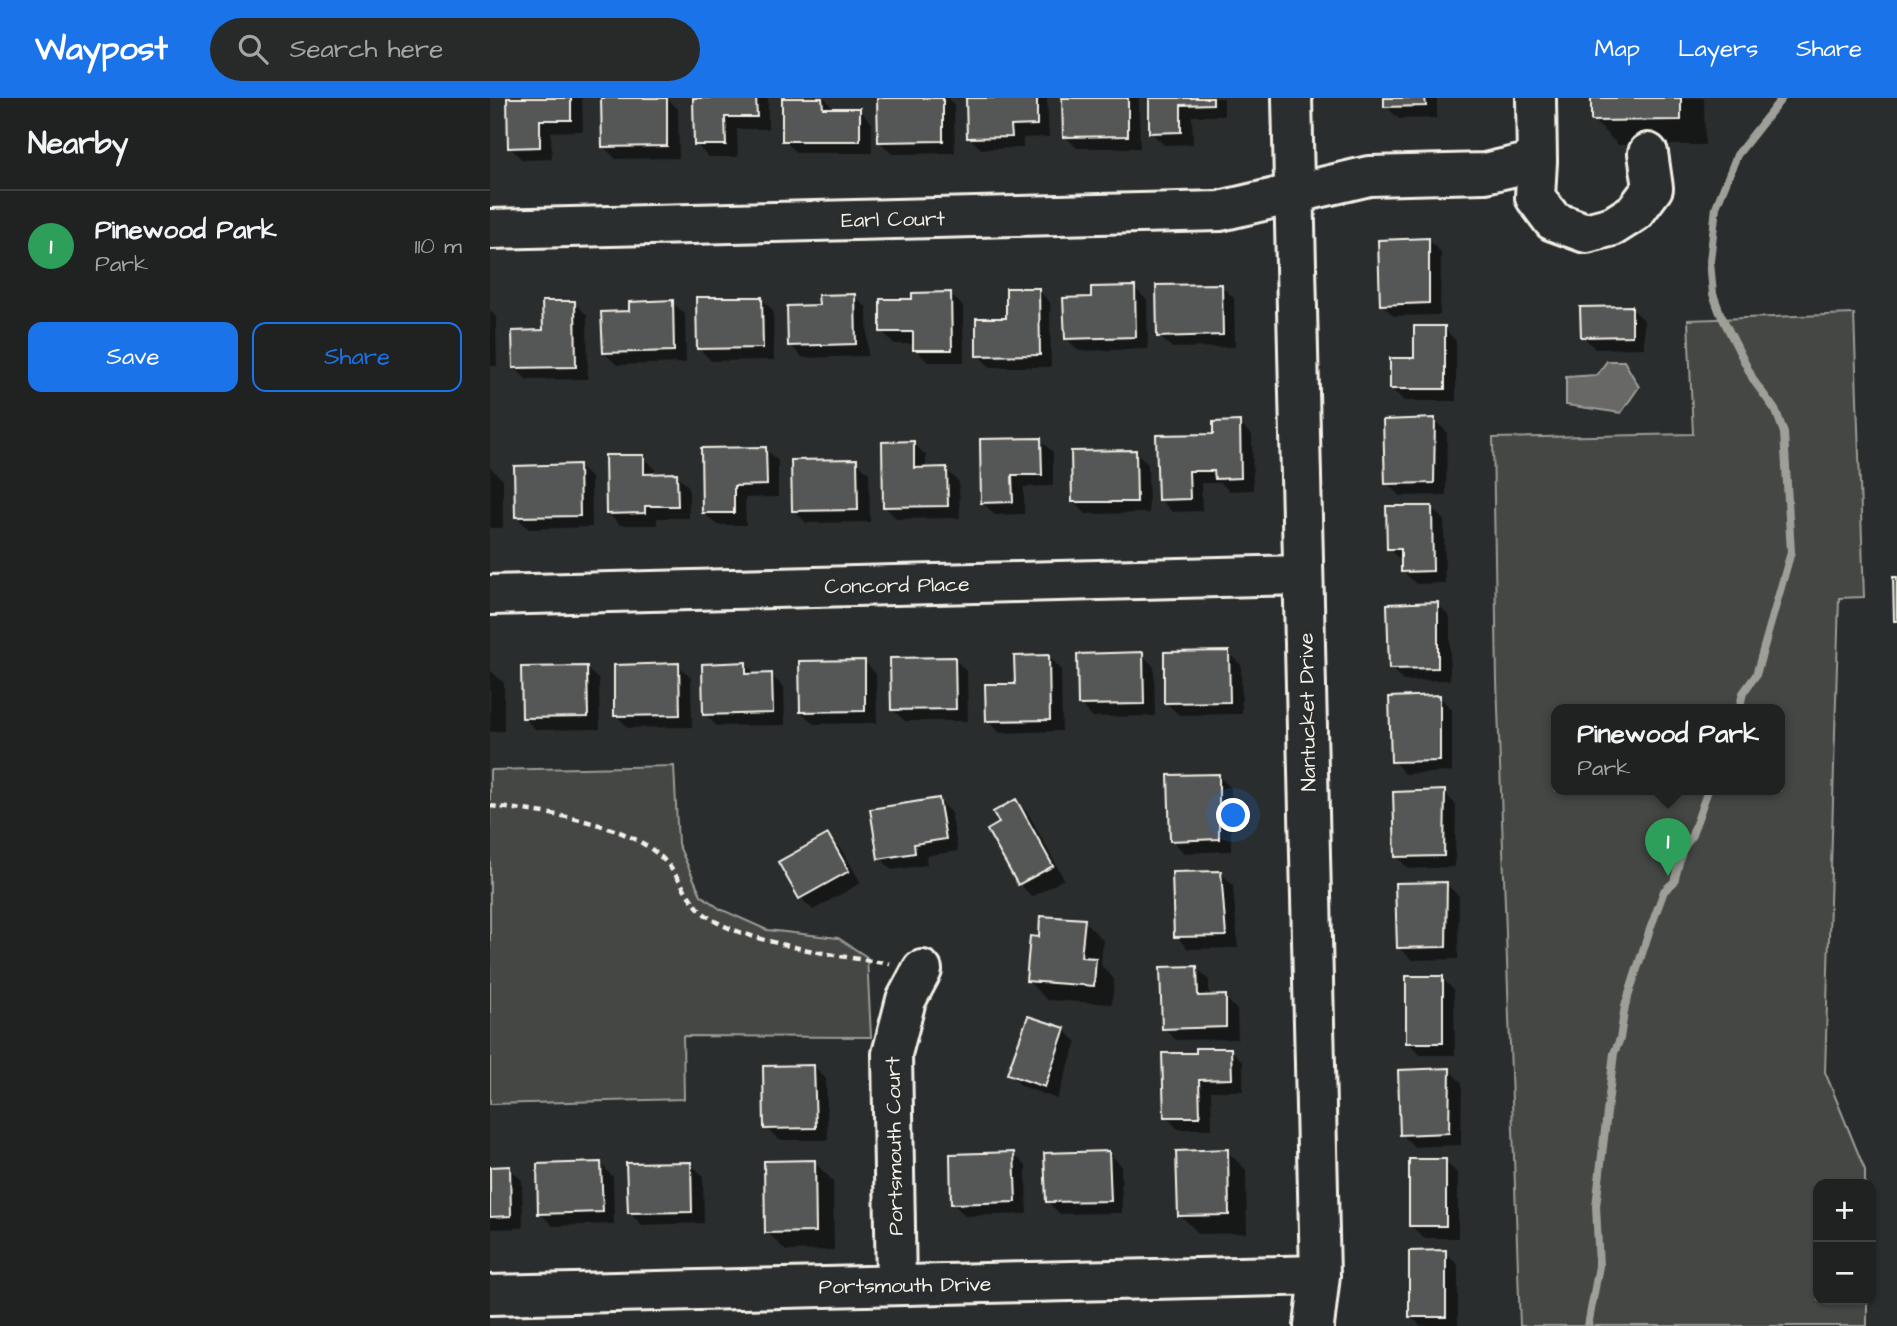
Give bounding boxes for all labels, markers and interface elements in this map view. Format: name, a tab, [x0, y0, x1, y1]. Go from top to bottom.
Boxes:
search box	[210, 18, 700, 81]
text: Waypost	[35, 26, 168, 72]
icon: search	[234, 30, 272, 68]
text: Search here	[290, 31, 443, 67]
text: Map	[1595, 32, 1640, 66]
text: Layers	[1678, 32, 1758, 66]
text: Share	[1796, 32, 1862, 66]
text: Nearby	[28, 123, 128, 165]
street label: Earl Court	[841, 204, 946, 235]
text: Pinewood Park	[95, 212, 277, 248]
text: 1	[50, 230, 52, 262]
text: 110 m	[414, 230, 462, 262]
text: Park	[95, 248, 148, 280]
button: Save	[28, 322, 238, 392]
button: Share	[252, 322, 462, 392]
street label: Concord Place	[824, 570, 970, 601]
street label: Nantucket Drive	[1292, 632, 1323, 792]
popup	[1551, 704, 1785, 795]
text: Pinewood Park	[1577, 716, 1759, 752]
text: Park	[1577, 752, 1630, 784]
your location	[1216, 798, 1250, 832]
pin: 1	[1645, 818, 1691, 876]
street label: Portsmouth Court	[878, 1056, 911, 1236]
map controls	[1813, 1179, 1876, 1305]
button: +	[1813, 1179, 1876, 1242]
button: −	[1813, 1242, 1876, 1305]
street label: Portsmouth Drive	[818, 1269, 992, 1302]

